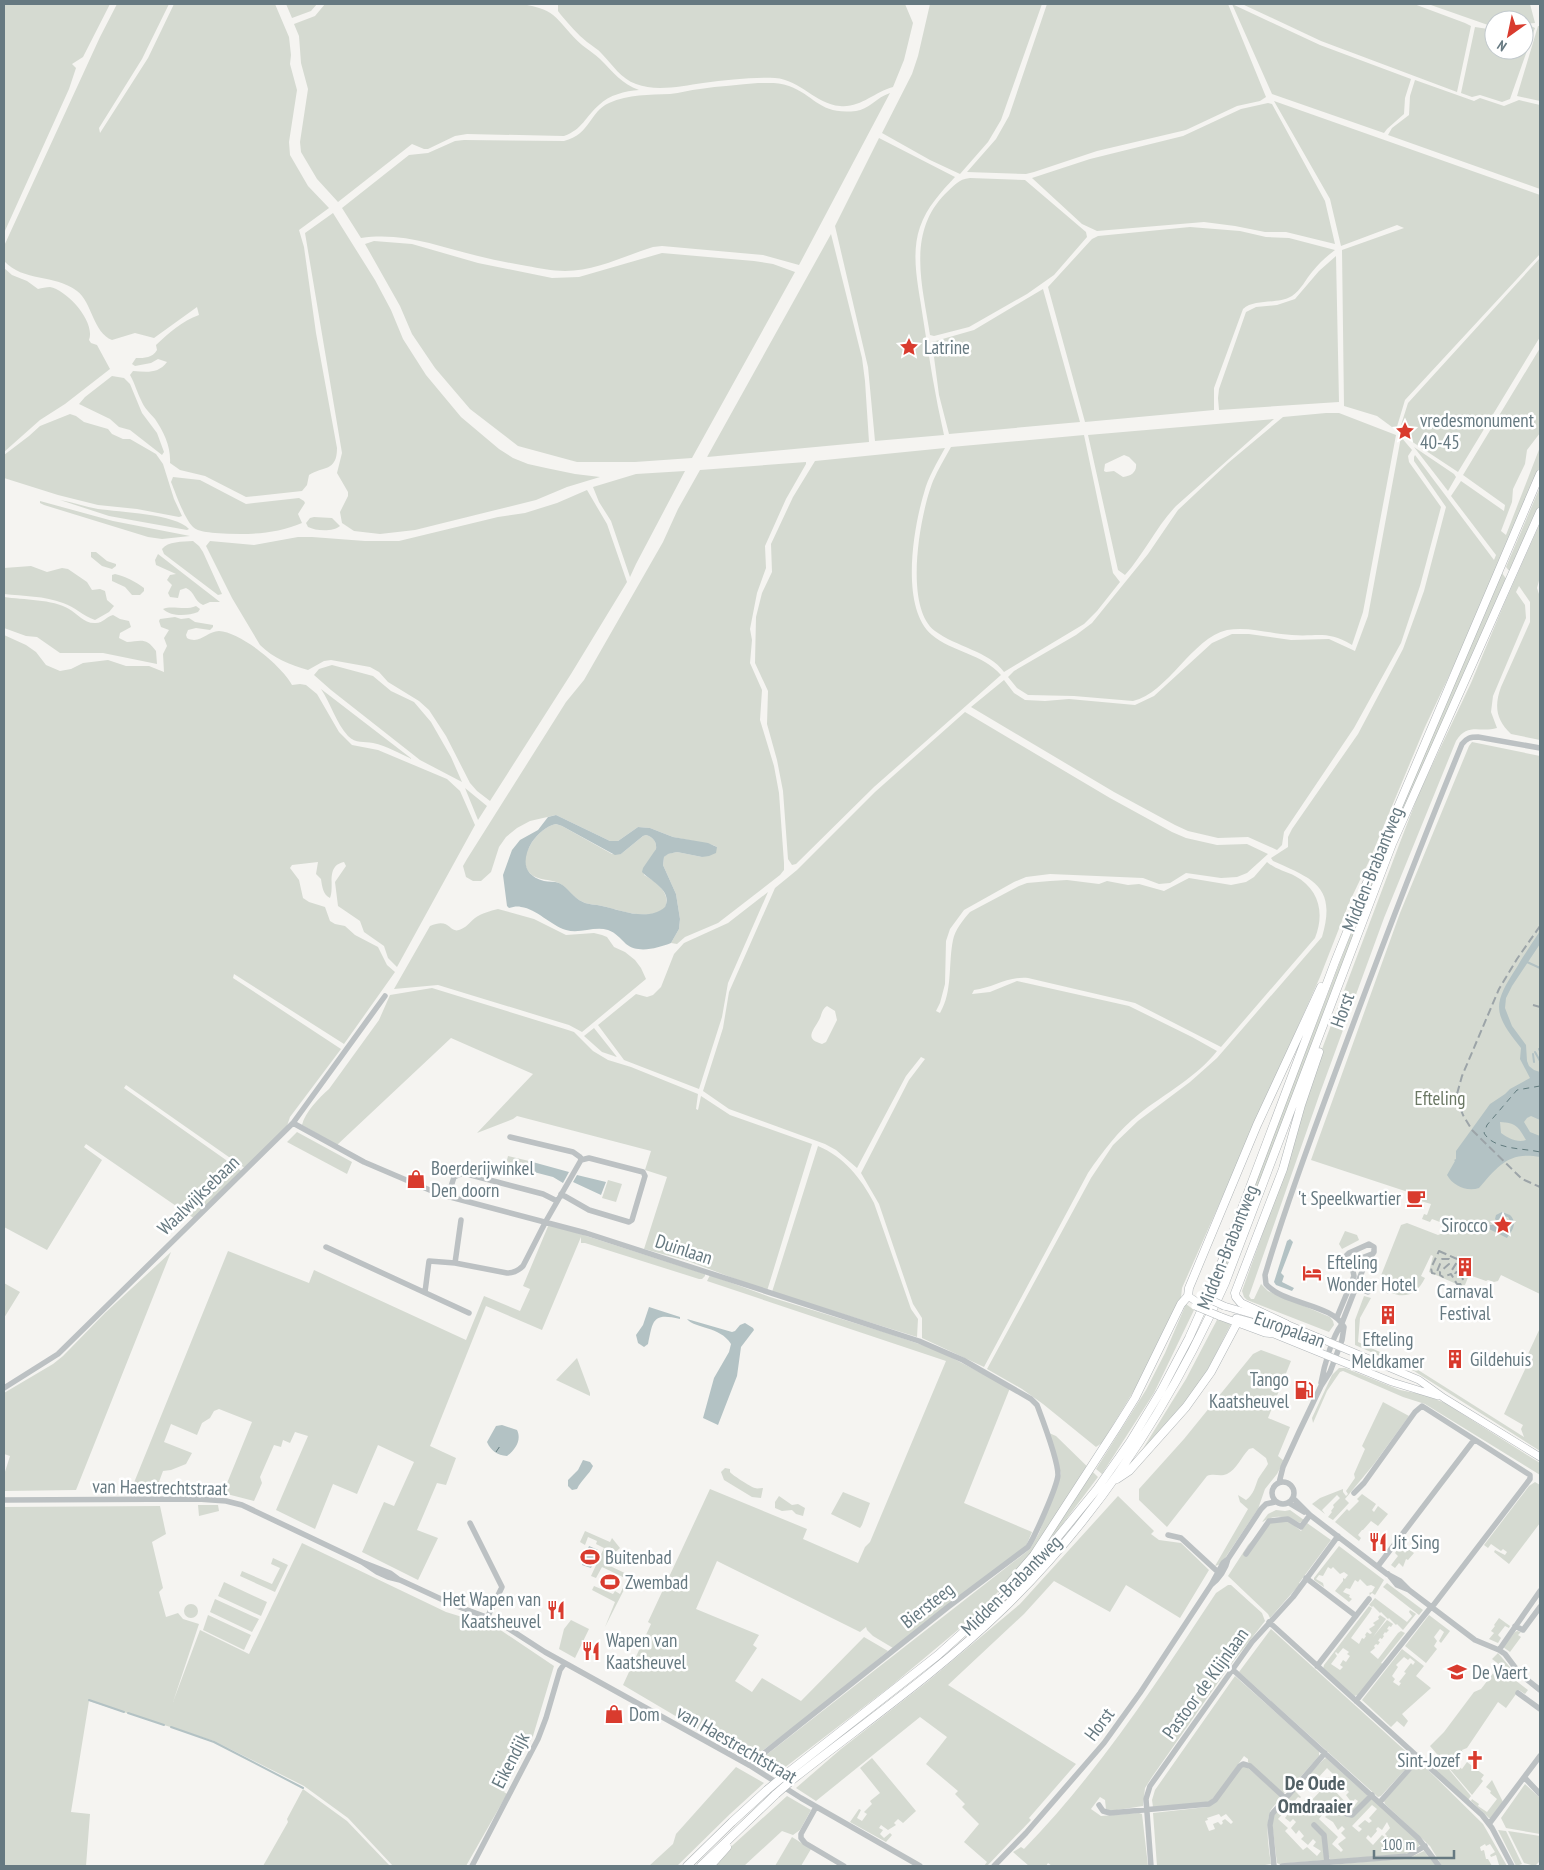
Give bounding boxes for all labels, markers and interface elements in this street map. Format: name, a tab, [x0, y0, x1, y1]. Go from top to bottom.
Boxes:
north arrow	[1484, 10, 1534, 60]
text: N	[1494, 36, 1510, 56]
place label: Latrine	[924, 335, 970, 359]
place icon: Latrine	[898, 336, 920, 358]
place label: vredesmonument 40-45	[1420, 408, 1535, 454]
place icon: vredesmonument 40-45	[1394, 420, 1416, 442]
street label: Midden-Brabantweg	[1336, 803, 1408, 935]
street label: Horst	[1325, 989, 1360, 1031]
park label: Efteling	[1415, 1086, 1465, 1110]
street label: Waalwijksebaan	[152, 1150, 244, 1240]
place label: Boerderijwinkel Den doorn	[431, 1156, 534, 1202]
shop icon: Boerderijwinkel Den doorn	[405, 1168, 427, 1190]
street label: Midden-Brabantweg	[1191, 1181, 1263, 1313]
place label: 't Speelkwartier	[1298, 1186, 1402, 1210]
cafe icon: 't Speelkwartier	[1405, 1187, 1427, 1209]
place label: Sirocco	[1441, 1213, 1488, 1237]
place icon: Sirocco	[1492, 1214, 1514, 1236]
street label: Duinlaan	[652, 1229, 716, 1269]
place label: Efteling Wonder Hotel	[1327, 1250, 1417, 1296]
building icon: Carnaval Festival	[1454, 1256, 1476, 1278]
hotel icon: Efteling Wonder Hotel	[1301, 1262, 1323, 1284]
place label: Carnaval Festival	[1437, 1279, 1494, 1325]
building icon: Efteling Meldkamer	[1377, 1304, 1399, 1326]
street label: Europalaan	[1251, 1305, 1329, 1353]
place label: Efteling Meldkamer	[1352, 1327, 1425, 1373]
place label: Gildehuis	[1470, 1347, 1531, 1371]
building icon: Gildehuis	[1444, 1348, 1466, 1370]
place label: Tango Kaatsheuvel	[1209, 1367, 1290, 1413]
fuel station icon: Tango Kaatsheuvel	[1293, 1379, 1315, 1401]
street label: van Haestrechtstraat	[92, 1474, 229, 1500]
street label: Midden-Brabantweg	[956, 1530, 1066, 1640]
place label: Jit Sing	[1392, 1530, 1440, 1554]
restaurant icon: Jit Sing	[1367, 1531, 1389, 1553]
place label: Buitenbad	[605, 1545, 672, 1569]
sports icon: Buitenbad	[579, 1546, 601, 1568]
place label: Zwembad	[625, 1570, 688, 1594]
sports icon: Zwembad	[599, 1571, 621, 1593]
street label: Biersteeg	[895, 1577, 959, 1633]
place label: Het Wapen van Kaatsheuvel	[443, 1587, 542, 1633]
restaurant icon: Het Wapen van Kaatsheuvel	[545, 1599, 567, 1621]
street label: Pastoor de Klijnlaan	[1157, 1623, 1253, 1743]
place label: Wapen van Kaatsheuvel	[606, 1628, 686, 1674]
restaurant icon: Wapen van Kaatsheuvel	[580, 1640, 602, 1662]
place label: De Vaert	[1472, 1660, 1529, 1684]
school or university icon: De Vaert	[1446, 1661, 1468, 1683]
street label: van Haestrechtstraat	[672, 1700, 802, 1789]
place label: Dom	[629, 1702, 660, 1726]
street label: Horst	[1079, 1702, 1120, 1745]
shop icon: Dom	[603, 1703, 625, 1725]
street label: Eikendijk	[486, 1728, 534, 1792]
place label: Sint-Jozef	[1397, 1748, 1461, 1772]
church icon: Sint-Jozef	[1464, 1749, 1486, 1771]
district label: De Oude Omdraaier	[1278, 1770, 1352, 1819]
scale bar	[1374, 1828, 1454, 1860]
text: 100 m	[1382, 1835, 1415, 1854]

